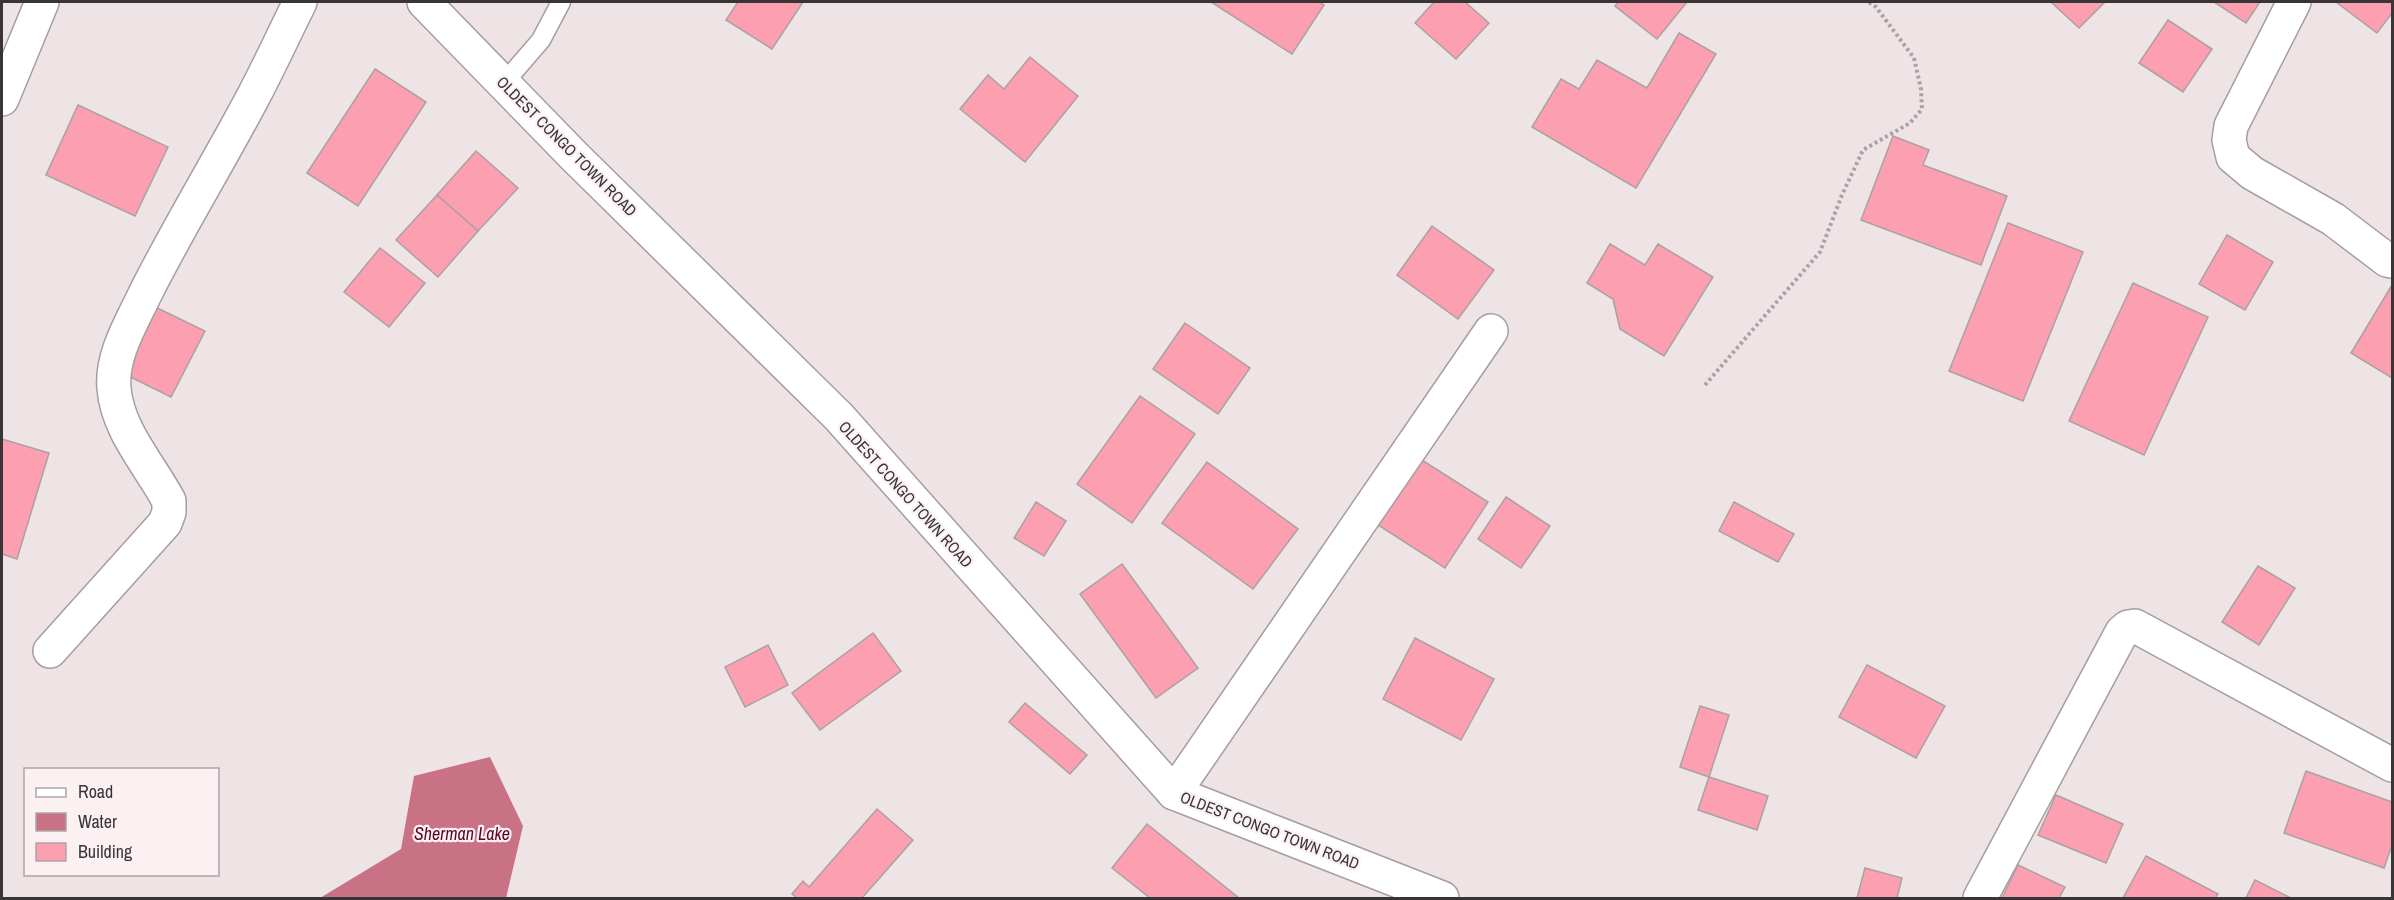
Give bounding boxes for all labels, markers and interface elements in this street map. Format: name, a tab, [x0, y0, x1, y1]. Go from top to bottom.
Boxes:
street label: OLDEST CONGO TOWN ROAD	[492, 71, 642, 221]
street label: OLDEST CONGO TOWN ROAD	[834, 416, 978, 572]
legend	[24, 768, 219, 876]
text: Road	[78, 779, 113, 804]
street label: OLDEST CONGO TOWN ROAD	[1177, 786, 1363, 874]
text: Water	[78, 809, 117, 834]
water label: Sherman Lake	[414, 821, 510, 846]
text: Building	[78, 839, 133, 864]

